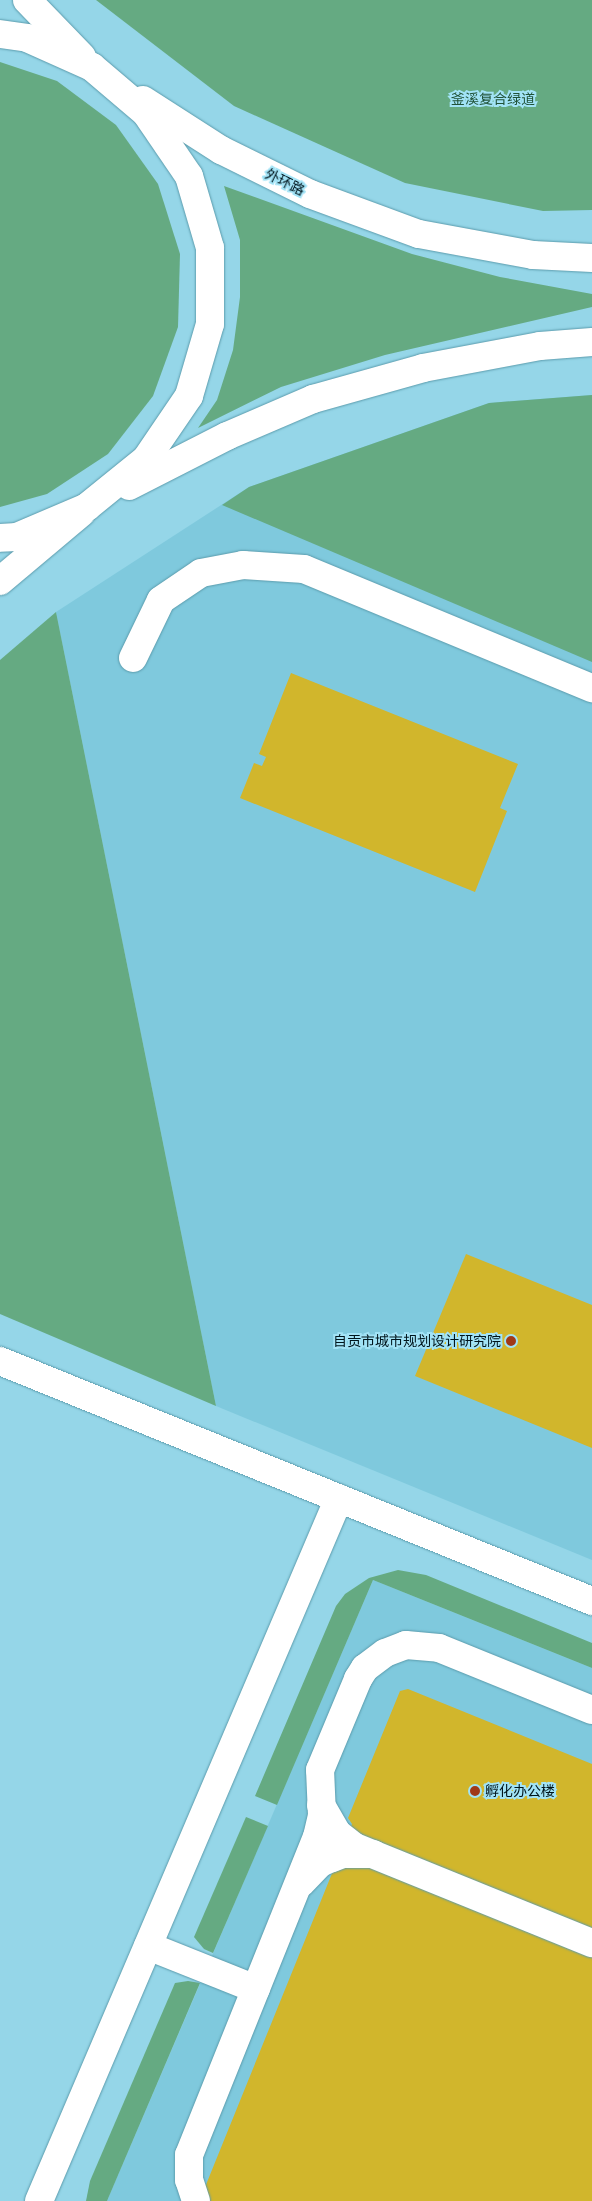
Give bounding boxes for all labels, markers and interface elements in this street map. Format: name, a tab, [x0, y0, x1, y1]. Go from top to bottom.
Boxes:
park label: 釜溪复合绿道	[451, 91, 535, 107]
street label: 外环路	[262, 165, 308, 199]
place label: 自贡市城市规划设计研究院	[333, 1333, 501, 1349]
marker: 自贡市城市规划设计研究院	[505, 1335, 517, 1347]
place label: 孵化办公楼	[485, 1783, 555, 1799]
marker: 孵化办公楼	[469, 1785, 481, 1797]

